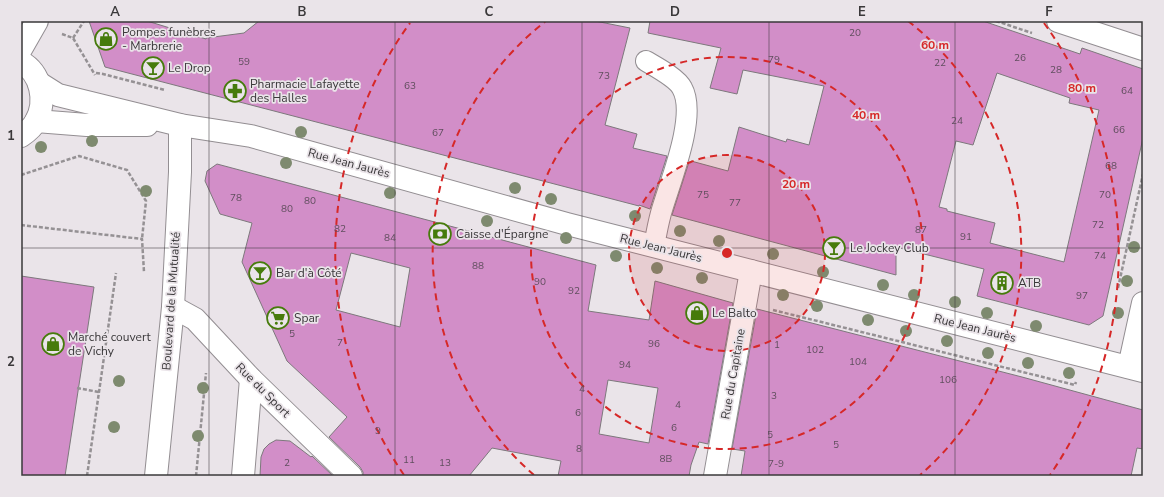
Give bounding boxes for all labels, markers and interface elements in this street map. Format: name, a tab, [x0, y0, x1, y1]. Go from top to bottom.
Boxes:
text: A	[110, 3, 120, 21]
text: B	[298, 3, 307, 21]
text: C	[485, 3, 494, 21]
text: D	[670, 3, 680, 21]
text: E	[858, 3, 866, 21]
text: F	[1045, 3, 1053, 21]
place label: Pompes funèbres - Marbrerie	[122, 24, 216, 54]
shop icon: Pompes funèbres - Marbrerie	[93, 26, 119, 52]
house number: 20	[849, 26, 861, 40]
text: 60 m	[921, 37, 949, 53]
house number: 26	[1014, 51, 1026, 65]
house number: 79	[768, 53, 780, 67]
bar icon: Le Drop	[140, 55, 166, 81]
house number: 59	[238, 55, 250, 69]
house number: 22	[934, 56, 946, 70]
place label: Le Drop	[168, 60, 211, 76]
house number: 28	[1050, 63, 1062, 77]
house number: 73	[598, 69, 610, 83]
place label: Pharmacie Lafayette des Halles	[250, 76, 360, 106]
pharmacy icon: Pharmacie Lafayette des Halles	[222, 78, 248, 104]
house number: 63	[404, 79, 416, 93]
text: 80 m	[1068, 80, 1096, 96]
house number: 64	[1121, 84, 1133, 98]
text: 40 m	[852, 107, 880, 123]
house number: 24	[951, 114, 963, 128]
house number: 66	[1113, 123, 1125, 137]
house number: 67	[432, 126, 444, 140]
text: 1	[7, 127, 15, 145]
street label: Rue Jean Jaurès	[306, 144, 392, 182]
house number: 68	[1105, 159, 1117, 173]
text: 20 m	[782, 176, 810, 192]
house number: 75	[697, 188, 709, 202]
house number: 70	[1099, 188, 1111, 202]
house number: 78	[230, 191, 242, 205]
house number: 80	[304, 194, 316, 208]
house number: 77	[729, 196, 741, 210]
house number: 80	[281, 202, 293, 216]
house number: 72	[1092, 218, 1104, 232]
bank icon: Caisse d'Épargne	[427, 221, 453, 247]
house number: 82	[334, 222, 346, 236]
house number: 87	[915, 223, 927, 237]
place label: Caisse d'Épargne	[456, 226, 549, 242]
street label: Rue Jean Jaurès	[618, 230, 704, 266]
house number: 91	[960, 230, 972, 244]
street label: Boulevard de la Mutualité	[158, 231, 184, 371]
house number: 84	[384, 231, 396, 245]
bar icon: Le Jockey Club	[821, 235, 847, 261]
place label: Le Jockey Club	[850, 240, 929, 256]
centre of rings	[720, 246, 734, 260]
house number: 74	[1094, 249, 1106, 263]
house number: 88	[472, 259, 484, 273]
bar icon: Bar d'à Côté	[247, 260, 273, 286]
place label: Bar d'à Côté	[276, 265, 342, 281]
building icon: ATB	[989, 270, 1015, 296]
house number: 90	[534, 275, 546, 289]
place label: ATB	[1018, 275, 1041, 291]
house number: 92	[568, 284, 580, 298]
house number: 97	[1076, 289, 1088, 303]
shop icon: Le Balto	[684, 300, 710, 326]
supermarket icon: Spar	[265, 305, 291, 331]
place label: Le Balto	[712, 305, 757, 321]
place label: Spar	[294, 310, 320, 326]
street label: Rue Jean Jaurès	[932, 310, 1018, 346]
house number: 5	[289, 327, 295, 341]
street label: Rue du Capitaine	[717, 328, 749, 420]
place label: Marché couvert de Vichy	[68, 329, 152, 359]
shop icon: Marché couvert de Vichy	[40, 331, 66, 357]
house number: 7	[337, 336, 343, 350]
house number: 96	[648, 337, 660, 351]
house number: 1	[774, 338, 780, 352]
house number: 102	[806, 343, 824, 357]
text: 2	[7, 353, 15, 371]
house number: 104	[849, 355, 867, 369]
house number: 94	[619, 358, 631, 372]
street label: Rue du Sport	[232, 359, 294, 421]
house number: 106	[939, 373, 957, 387]
house number: 4	[579, 382, 585, 396]
house number: 3	[771, 389, 777, 403]
house number: 4	[675, 398, 681, 412]
house number: 6	[575, 406, 581, 420]
house number: 6	[671, 421, 677, 435]
house number: 9	[375, 424, 381, 438]
house number: 5	[767, 428, 773, 442]
house number: 5	[833, 438, 839, 452]
house number: 8	[576, 442, 582, 456]
house number: 8B	[660, 452, 673, 466]
house number: 11	[403, 453, 415, 467]
house number: 2	[284, 456, 290, 470]
house number: 13	[439, 456, 451, 470]
house number: 7-9	[768, 457, 784, 471]

